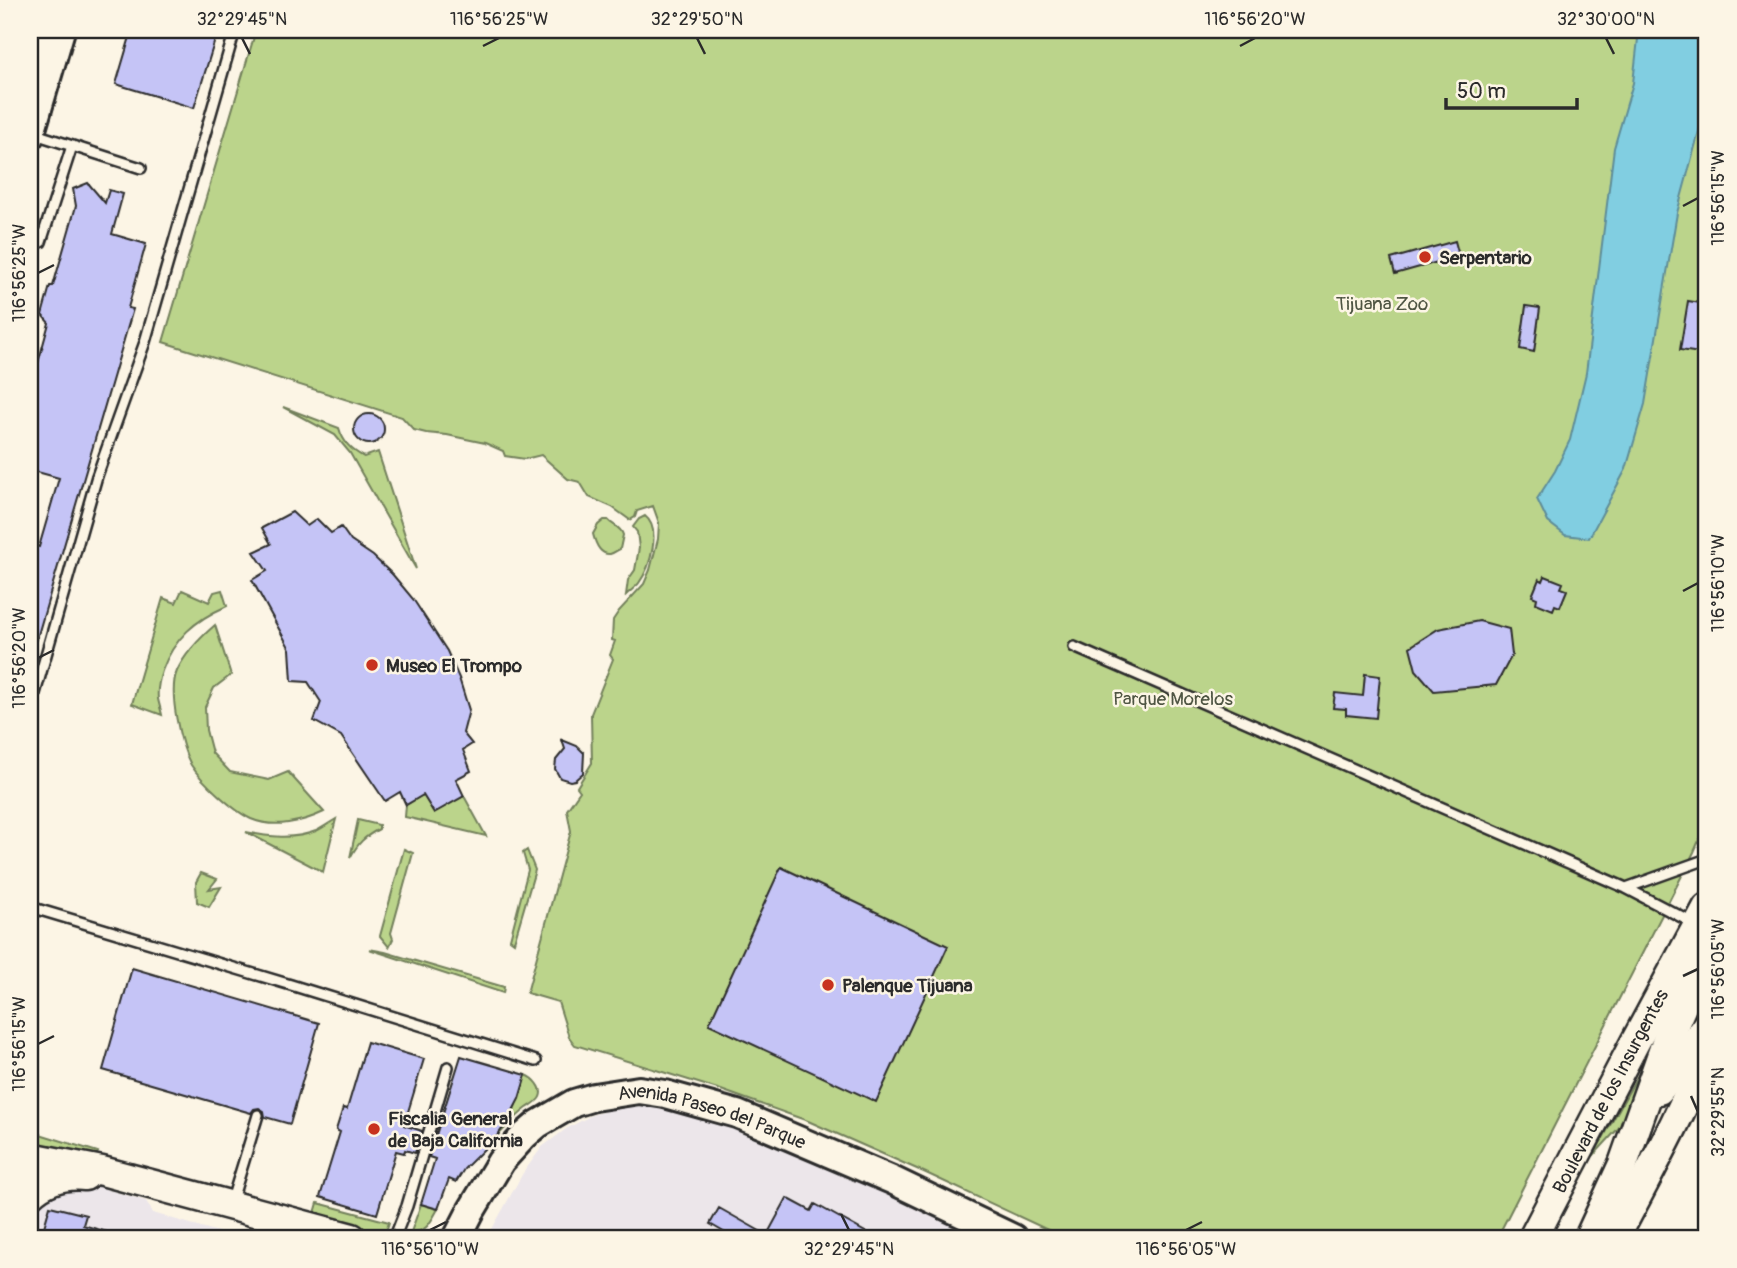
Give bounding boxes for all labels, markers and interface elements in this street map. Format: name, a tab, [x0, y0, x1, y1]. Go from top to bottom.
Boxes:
text: 32°29'45"N	[197, 8, 287, 31]
text: 116°56'25"W	[450, 8, 548, 31]
text: 32°29'50"N	[651, 8, 743, 31]
text: 116°56'20"W	[1204, 8, 1306, 31]
text: 32°30'00"N	[1557, 8, 1655, 31]
scale bar	[1446, 66, 1578, 110]
text: 50 m	[1457, 78, 1506, 105]
text: 116°56'15"W	[1707, 150, 1730, 246]
text: 116°56'25"W	[8, 224, 31, 322]
place label: Serpentario	[1439, 246, 1532, 270]
marker: Serpentario	[1417, 249, 1433, 265]
park label: Tijuana Zoo	[1336, 292, 1428, 316]
text: 116°56'10"W	[1707, 534, 1730, 632]
text: 116°56'20"W	[8, 607, 31, 709]
place label: Museo El Trompo	[386, 654, 523, 678]
marker: Museo El Trompo	[364, 657, 380, 673]
park label: Parque Morelos	[1113, 687, 1234, 711]
text: 116°56'05"W	[1707, 919, 1730, 1019]
place label: Palenque Tijuana	[842, 974, 973, 998]
marker: Palenque Tijuana	[820, 977, 836, 993]
street label: Boulevard de los Insurgentes	[1547, 985, 1674, 1197]
text: 116°56'15"W	[8, 996, 31, 1092]
text: 32°29'55"N	[1707, 1067, 1730, 1157]
street label: Avenida Paseo del Parque	[616, 1079, 810, 1155]
place label: Fiscalia General de Baja California	[388, 1107, 523, 1153]
marker: Fiscalia General de Baja California	[366, 1121, 382, 1137]
text: 116°56'10"W	[381, 1238, 479, 1261]
text: 32°29'45"N	[804, 1238, 894, 1261]
text: 116°56'05"W	[1136, 1238, 1236, 1261]

